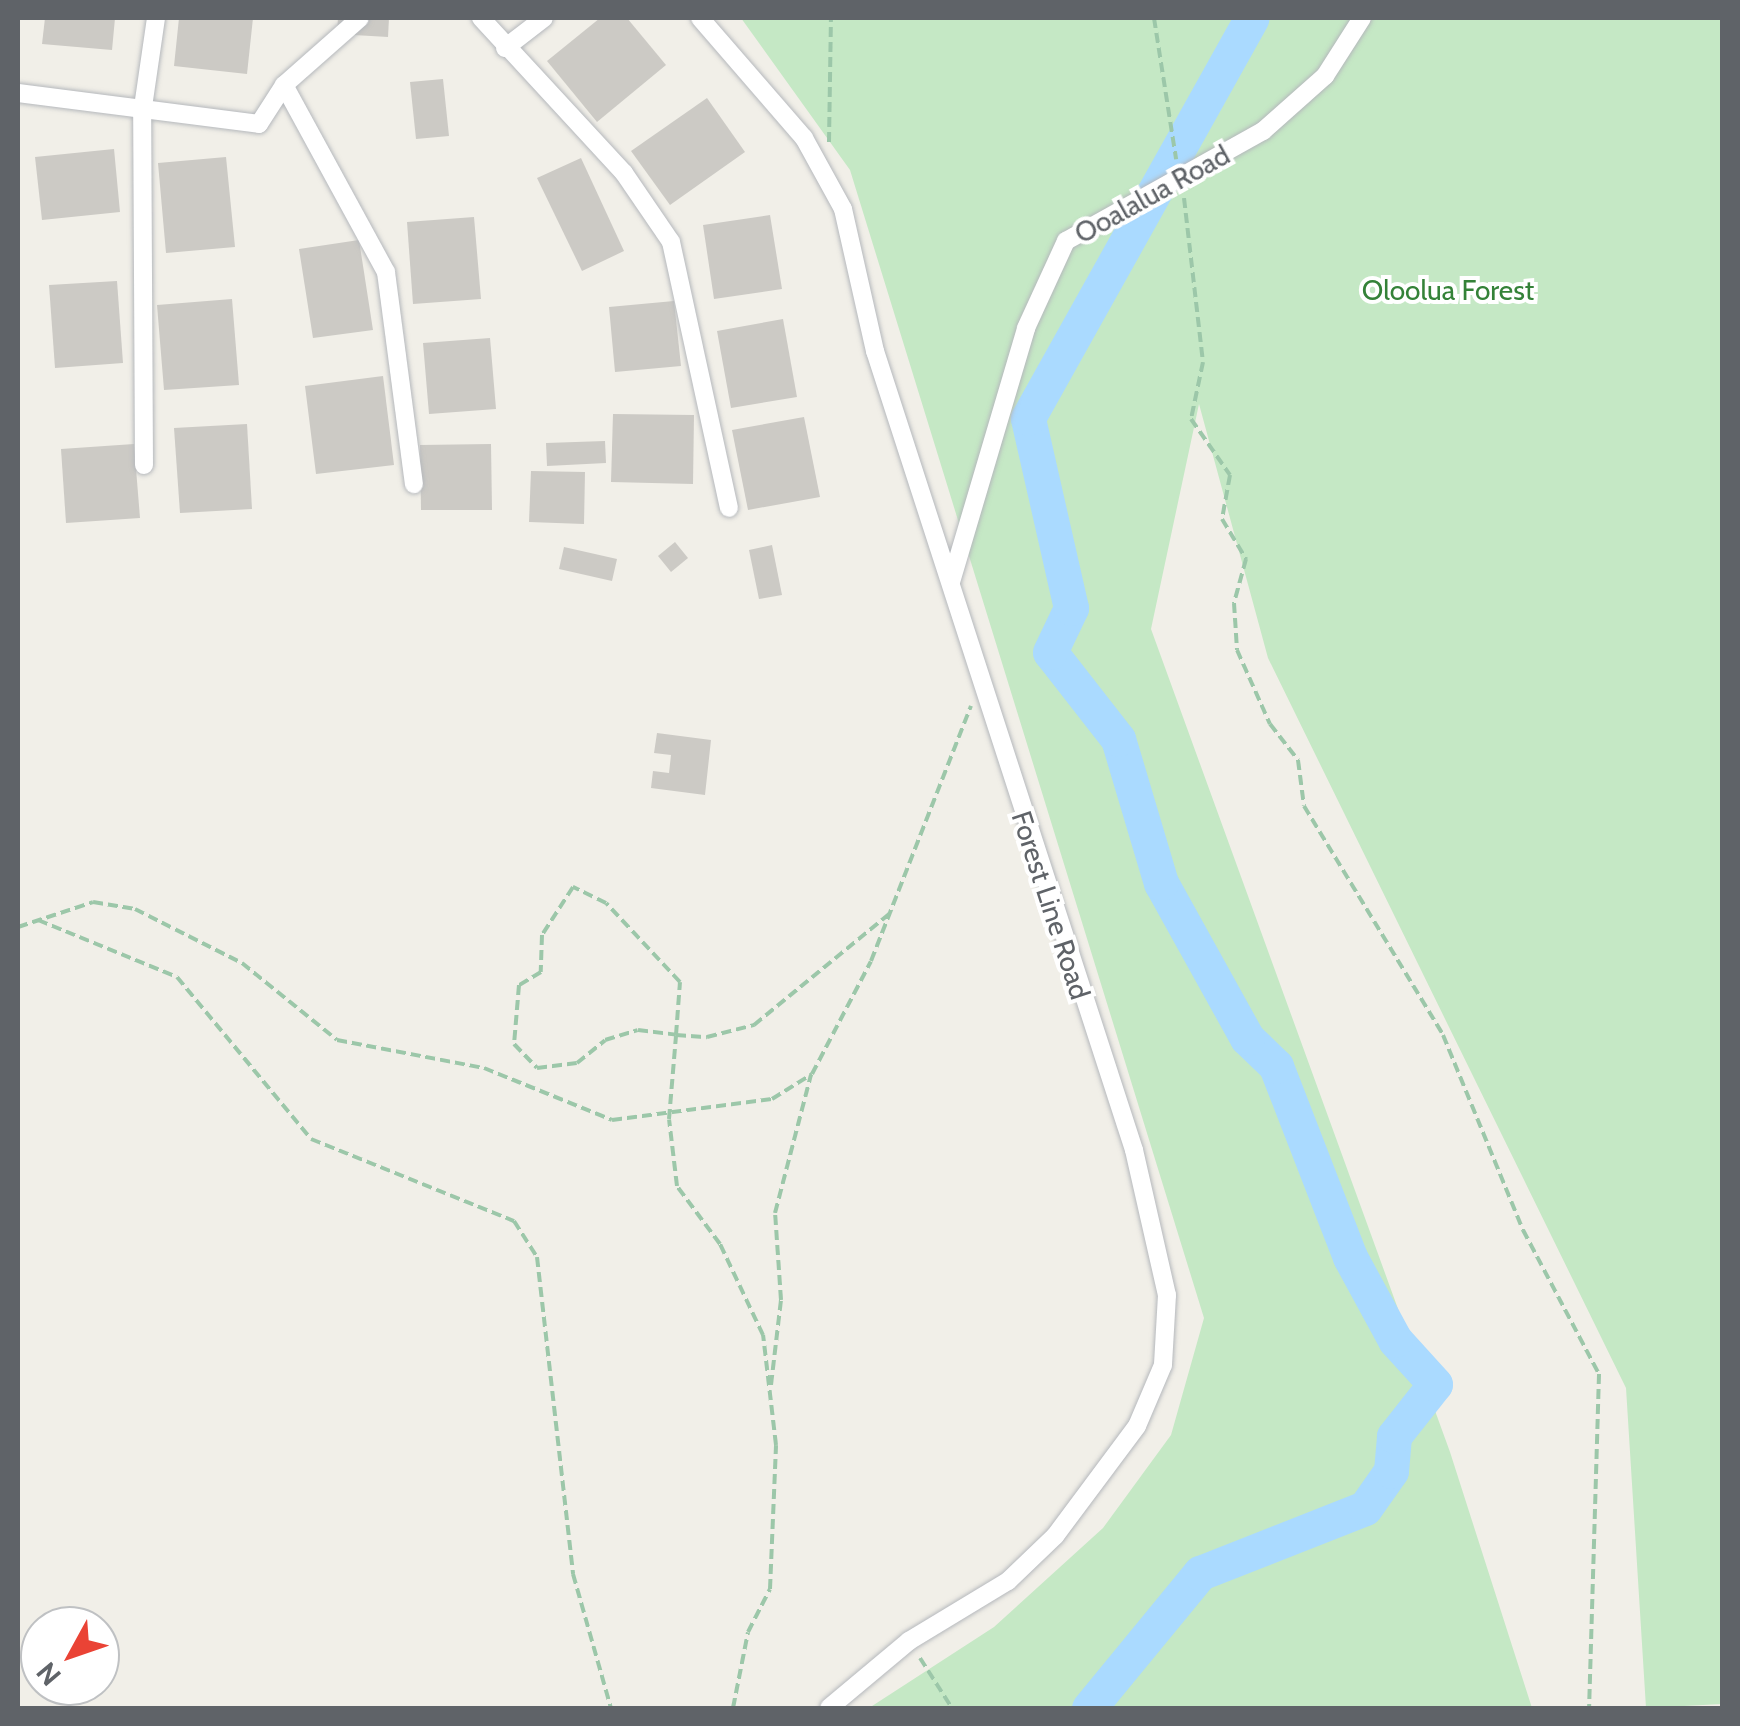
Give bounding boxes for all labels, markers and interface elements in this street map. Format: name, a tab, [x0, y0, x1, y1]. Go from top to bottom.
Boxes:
street label: Ooalalua Road	[1069, 138, 1235, 250]
park label: Oloolua Forest	[1362, 273, 1534, 307]
street label: Forest Line Road	[1005, 807, 1097, 1003]
north arrow	[20, 1606, 120, 1706]
text: N	[29, 1655, 68, 1693]

